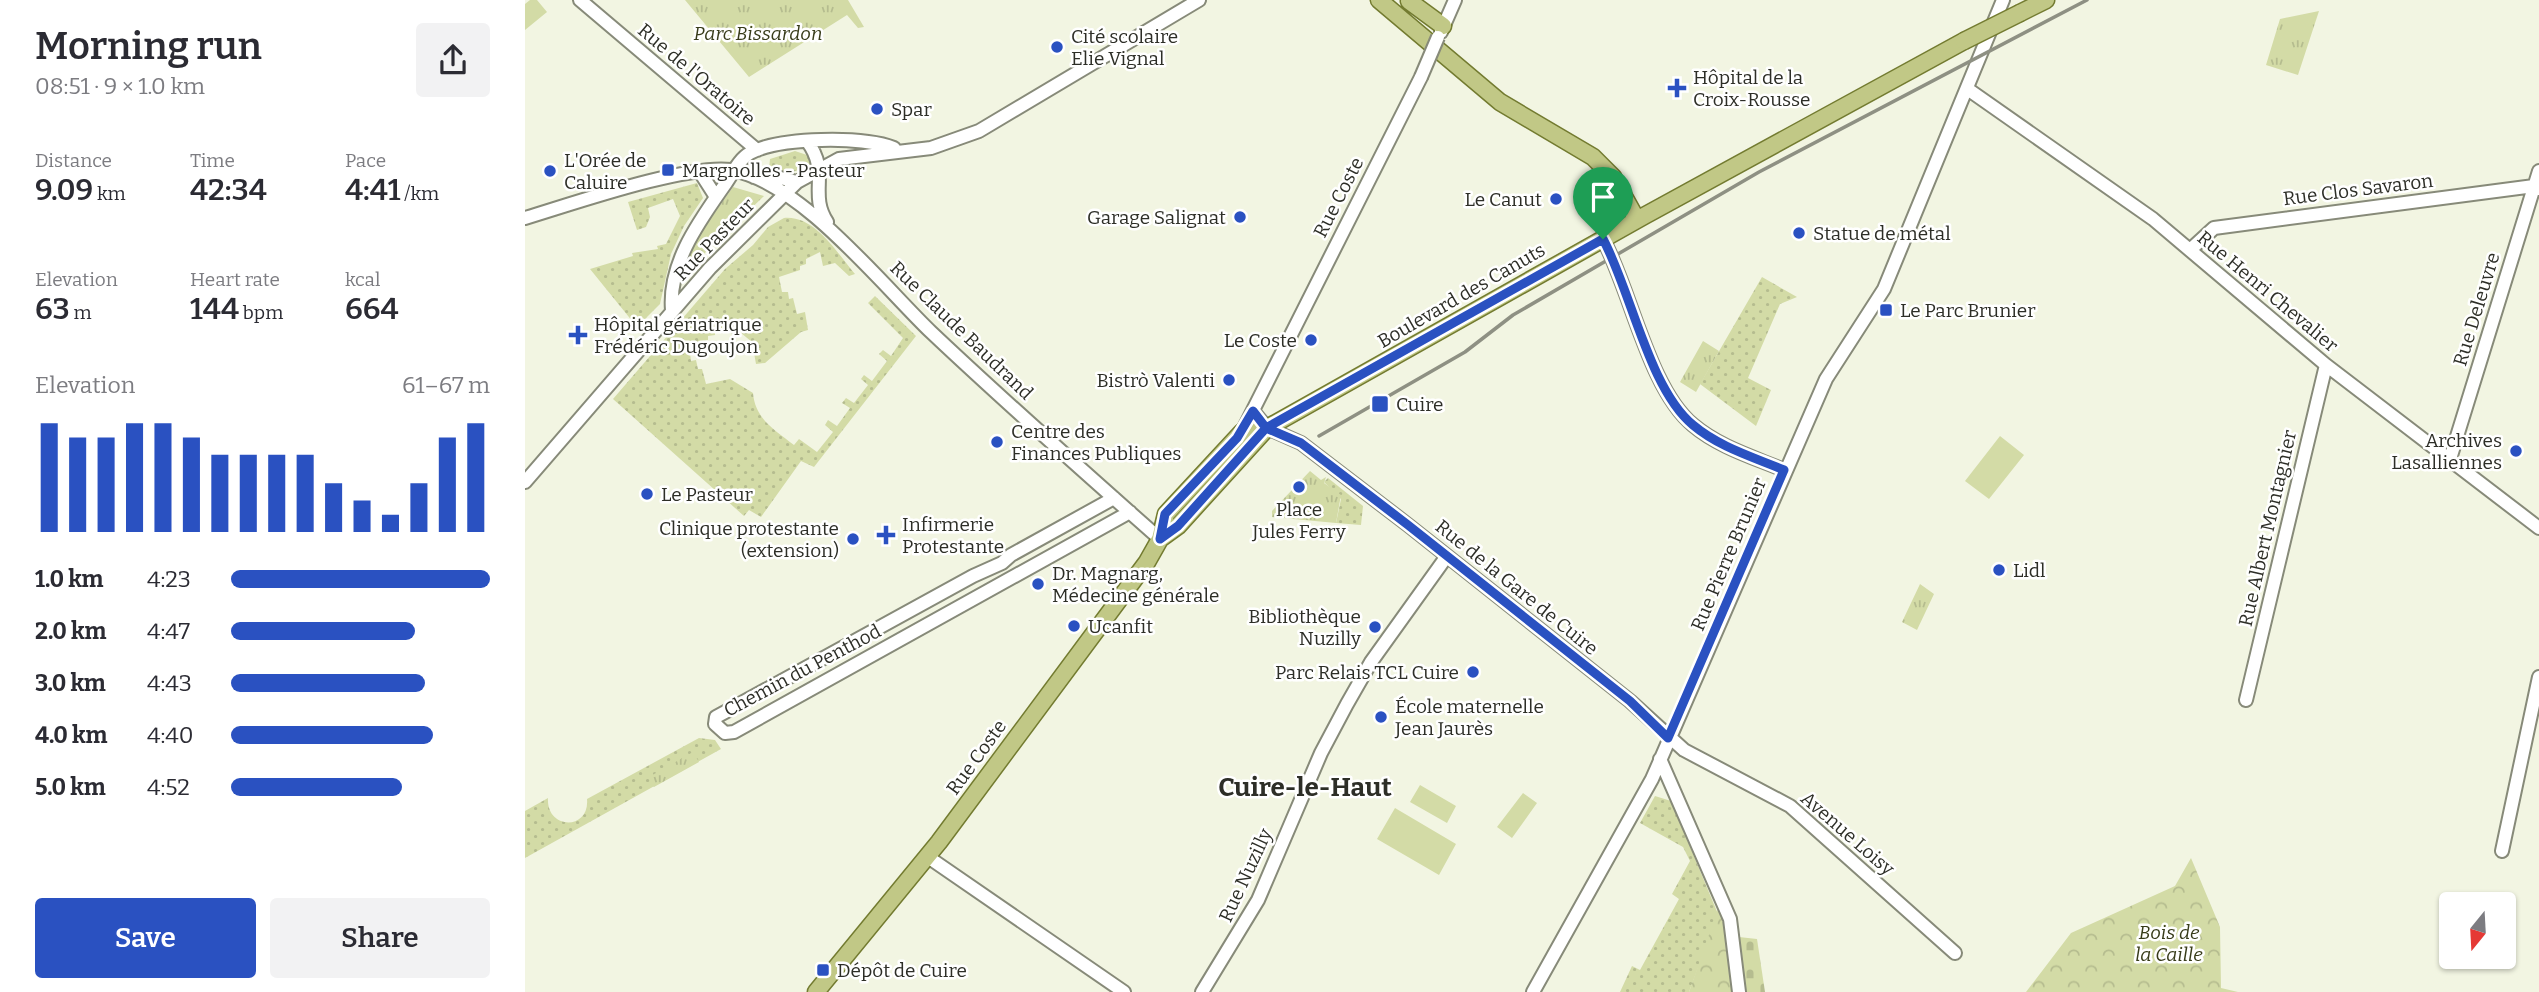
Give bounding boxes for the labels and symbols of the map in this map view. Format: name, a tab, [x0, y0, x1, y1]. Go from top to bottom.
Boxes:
street label: Rue de l'Oratoire	[633, 19, 760, 130]
park label: Parc Bissardon	[694, 22, 822, 45]
place label: Cité scolaire Elie Vignal	[1071, 25, 1178, 70]
marker: Cité scolaire Elie Vignal	[1049, 39, 1065, 55]
place label: Hôpital de la Croix-Rousse	[1693, 66, 1811, 111]
marker: Hôpital de la Croix-Rousse	[1667, 78, 1687, 98]
place label: Spar	[891, 98, 933, 121]
marker: Spar	[869, 101, 885, 117]
place label: L'Orée de Caluire	[564, 149, 647, 194]
street label: Rue Coste	[1308, 153, 1368, 241]
place label: Margnolles - Pasteur	[682, 159, 865, 182]
marker: Margnolles - Pasteur	[660, 162, 676, 178]
marker: L'Orée de Caluire	[542, 163, 558, 179]
pin	[1573, 167, 1633, 239]
street label: Rue Clos Savaron	[2282, 169, 2434, 210]
place label: Le Canut	[1465, 188, 1542, 211]
marker: Le Canut	[1548, 191, 1564, 207]
street label: Rue Pasteur	[669, 193, 760, 285]
place label: Garage Salignat	[1087, 206, 1226, 229]
marker: Garage Salignat	[1232, 209, 1248, 225]
place label: Statue de métal	[1813, 222, 1951, 245]
marker: Statue de métal	[1791, 225, 1807, 241]
street label: Rue Henri Chevalier	[2193, 226, 2343, 357]
street label: Boulevard des Canuts	[1373, 238, 1549, 353]
street label: Rue Deleuvre	[2448, 250, 2505, 369]
street label: Rue Claude Baudrand	[886, 256, 1038, 404]
place label: Le Parc Brunier	[1900, 299, 2036, 322]
marker: Le Parc Brunier	[1878, 302, 1894, 318]
place label: Hôpital gériatrique Frédéric Dugoujon	[594, 313, 762, 358]
marker: Hôpital gériatrique Frédéric Dugoujon	[568, 325, 588, 345]
place label: Le Coste	[1224, 329, 1297, 352]
marker: Le Coste	[1303, 332, 1319, 348]
place label: Bistrò Valenti	[1096, 369, 1215, 392]
marker: Bistrò Valenti	[1221, 372, 1237, 388]
place label: Cuire	[1396, 393, 1444, 416]
marker: Cuire	[1370, 394, 1390, 414]
place label: Centre des Finances Publiques	[1011, 420, 1181, 465]
street label: Rue Albert Montagnier	[2234, 427, 2301, 629]
place label: Archives Lasalliennes	[2391, 429, 2502, 474]
marker: Centre des Finances Publiques	[989, 434, 1005, 450]
marker: Archives Lasalliennes	[2508, 443, 2524, 459]
street label: Rue Pierre Brunier	[1686, 474, 1771, 634]
marker: Place Jules Ferry	[1291, 479, 1307, 495]
place label: Le Pasteur	[661, 483, 754, 506]
marker: Le Pasteur	[639, 486, 655, 502]
place label: Place Jules Ferry	[1251, 498, 1347, 543]
place label: Infirmerie Protestante	[902, 513, 1004, 558]
street label: Rue de la Gare de Cuire	[1431, 515, 1603, 660]
place label: Clinique protestante (extension)	[659, 517, 839, 562]
marker: Infirmerie Protestante	[876, 525, 896, 545]
marker: Clinique protestante (extension)	[845, 531, 861, 547]
place label: Lidl	[2013, 559, 2046, 582]
place label: Dr. Magnarg, Médecine générale	[1052, 562, 1219, 607]
marker: Lidl	[1991, 562, 2007, 578]
marker: Dr. Magnarg, Médecine générale	[1030, 576, 1046, 592]
place label: Bibliothèque Nuzilly	[1248, 605, 1362, 650]
place label: Ucanfit	[1088, 615, 1153, 638]
marker: Ucanfit	[1066, 618, 1082, 634]
street label: Chemin du Penthod	[720, 619, 885, 722]
marker: Bibliothèque Nuzilly	[1367, 619, 1383, 635]
place label: Parc Relais TCL Cuire	[1275, 661, 1459, 684]
marker: Parc Relais TCL Cuire	[1465, 664, 1481, 680]
place label: École maternelle Jean Jaurès	[1394, 695, 1544, 740]
marker: École maternelle Jean Jaurès	[1373, 709, 1389, 725]
street label: Rue Coste	[942, 715, 1011, 799]
district label: Cuire-le-Haut	[1218, 772, 1393, 803]
street label: Avenue Loisy	[1796, 787, 1900, 881]
street label: Rue Nuzilly	[1214, 824, 1277, 926]
north arrow	[2439, 892, 2517, 970]
park label: Bois de la Caille	[2135, 921, 2203, 966]
place label: Dépôt de Cuire	[837, 959, 967, 982]
marker: Dépôt de Cuire	[815, 962, 831, 978]

